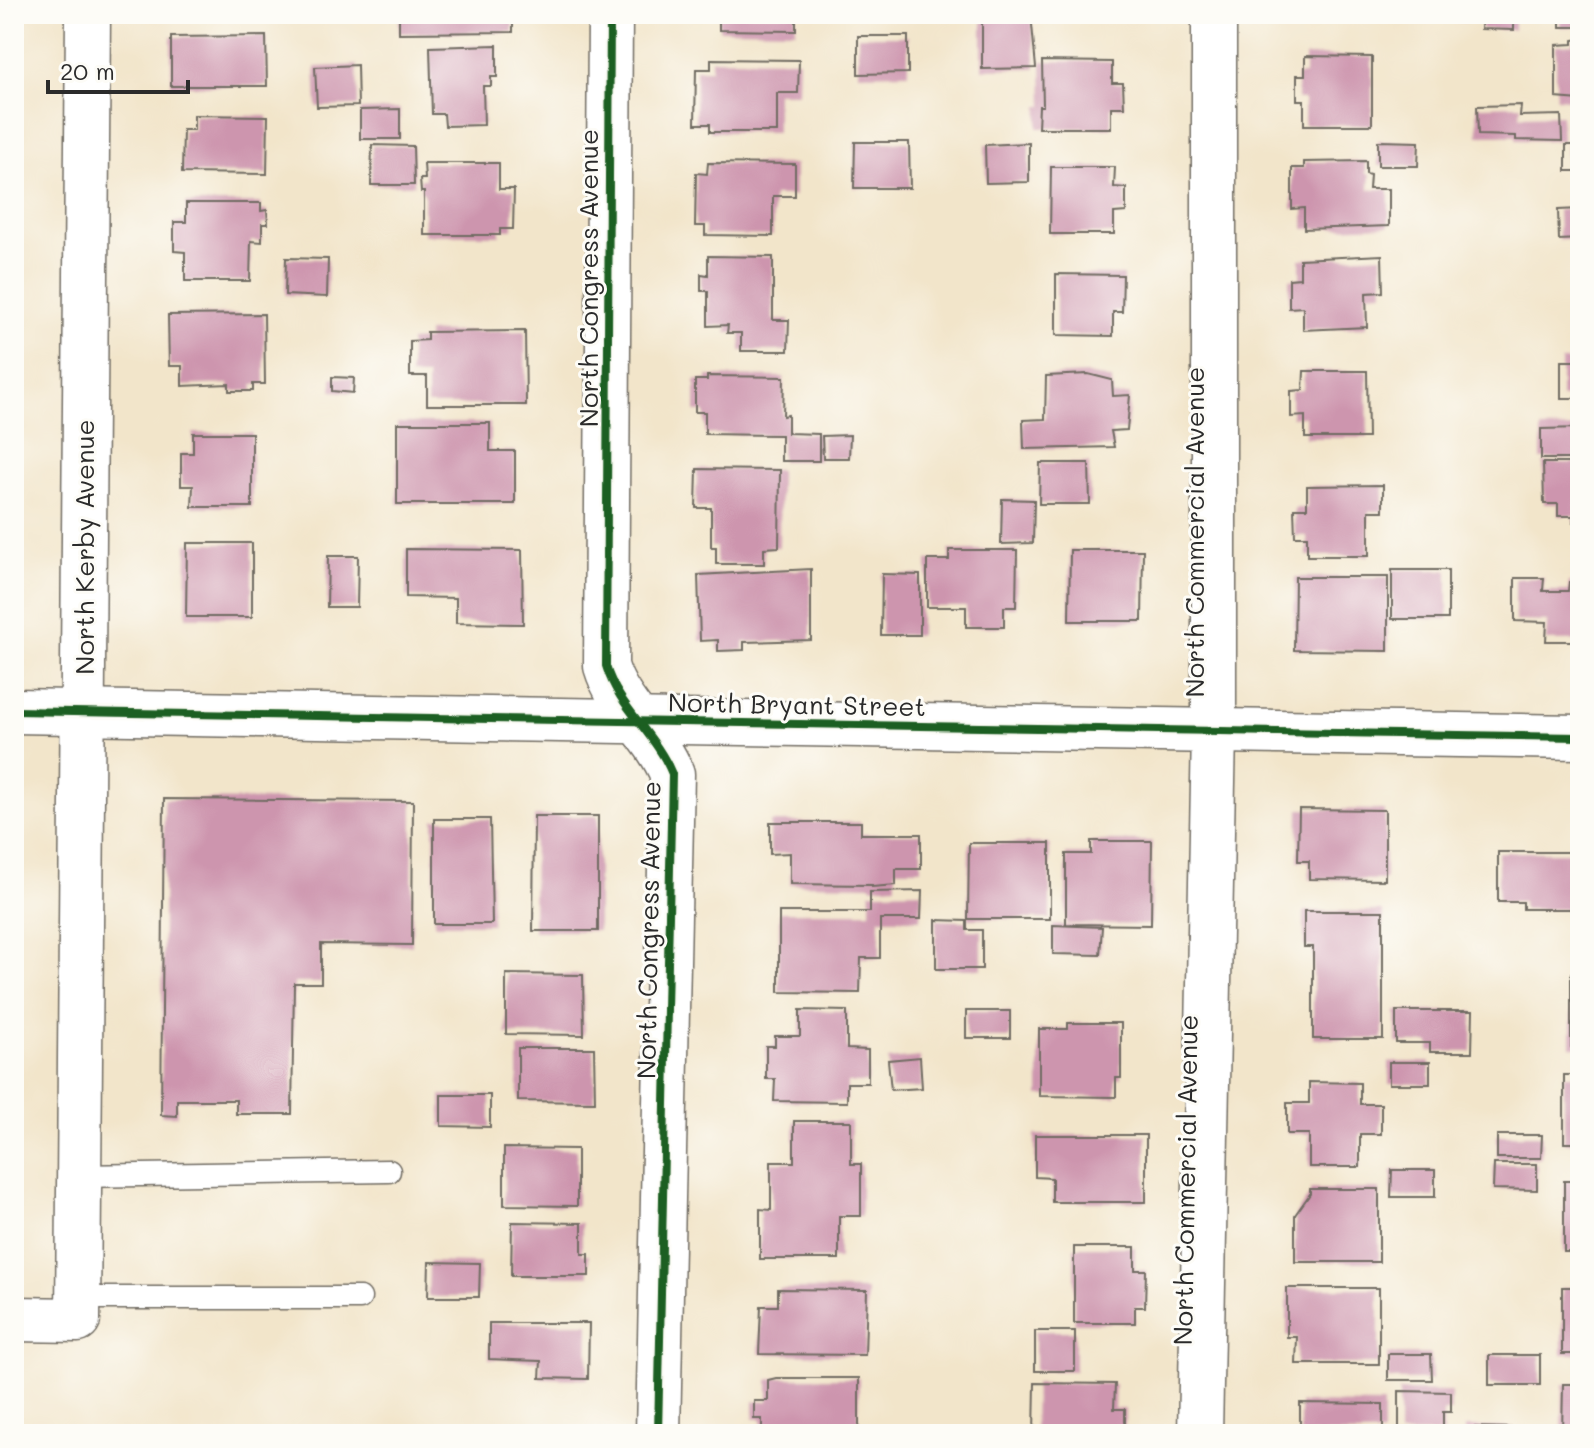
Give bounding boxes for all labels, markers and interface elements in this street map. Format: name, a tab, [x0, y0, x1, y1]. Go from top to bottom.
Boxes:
scale bar	[48, 44, 188, 94]
text: 20 m	[60, 55, 115, 86]
street label: North Congress Avenue	[571, 129, 605, 427]
street label: North Commercial Avenue	[1177, 367, 1211, 697]
street label: North Kerby Avenue	[67, 419, 101, 675]
street label: North Bryant Street	[668, 685, 926, 723]
street label: North Congress Avenue	[628, 781, 668, 1079]
street label: North Commercial Avenue	[1165, 1014, 1205, 1346]

